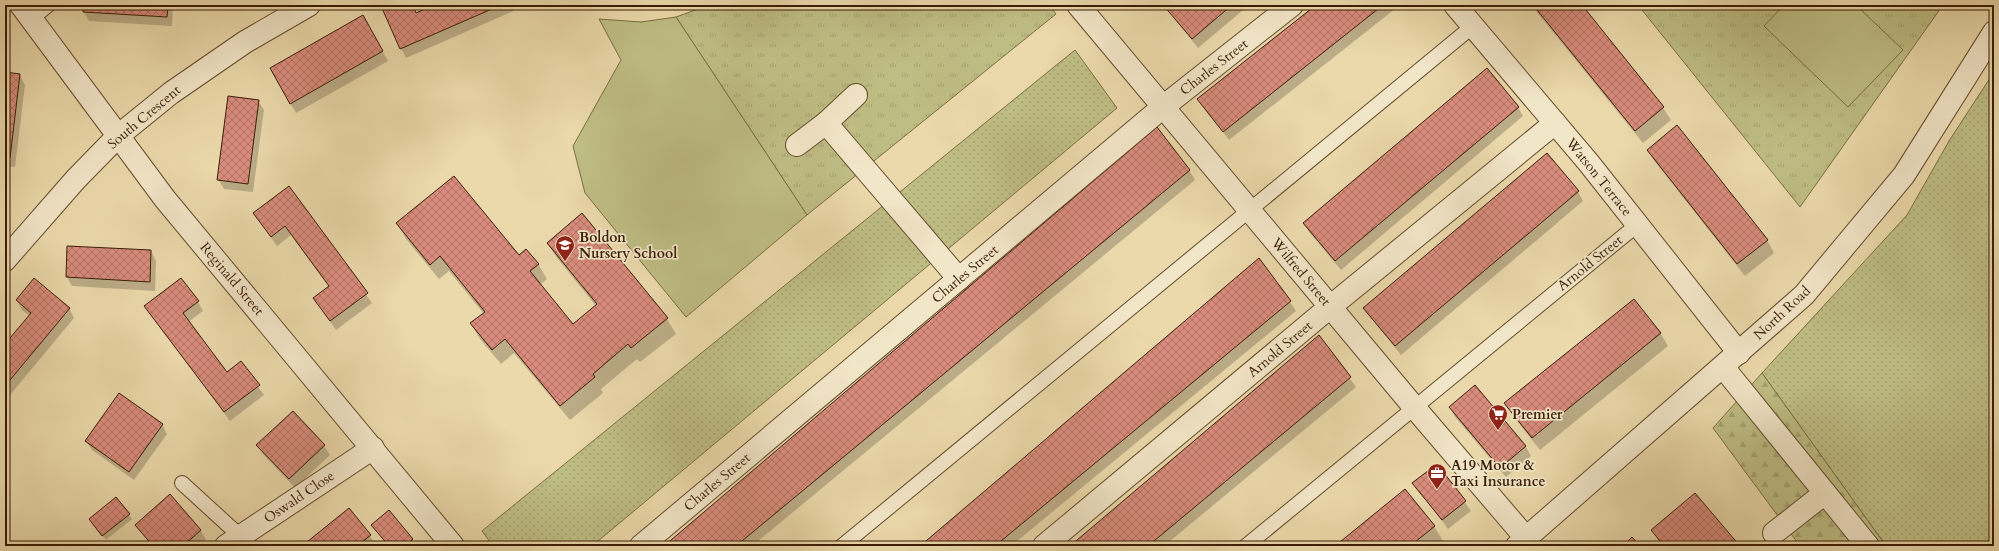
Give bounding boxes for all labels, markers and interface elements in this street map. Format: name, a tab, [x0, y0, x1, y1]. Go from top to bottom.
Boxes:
street label: Charles Street	[1176, 34, 1252, 100]
street label: South Crescent	[103, 80, 185, 153]
street label: Watson Terrace	[1561, 133, 1636, 220]
place label: Boldon Nursery School	[579, 228, 677, 263]
street label: Arnold Street	[1553, 230, 1627, 295]
street label: Wilfred Street	[1266, 233, 1336, 311]
school or university icon: Boldon Nursery School	[554, 234, 576, 262]
street label: Reginald Street	[196, 238, 269, 320]
street label: Charles Street	[928, 240, 1003, 308]
street label: North Road	[1749, 281, 1815, 344]
street label: Arnold Street	[1244, 316, 1317, 382]
supermarket icon: Premier	[1487, 403, 1509, 431]
place label: Premier	[1512, 405, 1563, 424]
street label: Charles Street	[680, 448, 755, 516]
place label: A19 Motor & Taxi Insurance	[1451, 456, 1546, 491]
office icon: A19 Motor & Taxi Insurance	[1426, 462, 1448, 490]
street label: Oswald Close	[260, 466, 338, 528]

